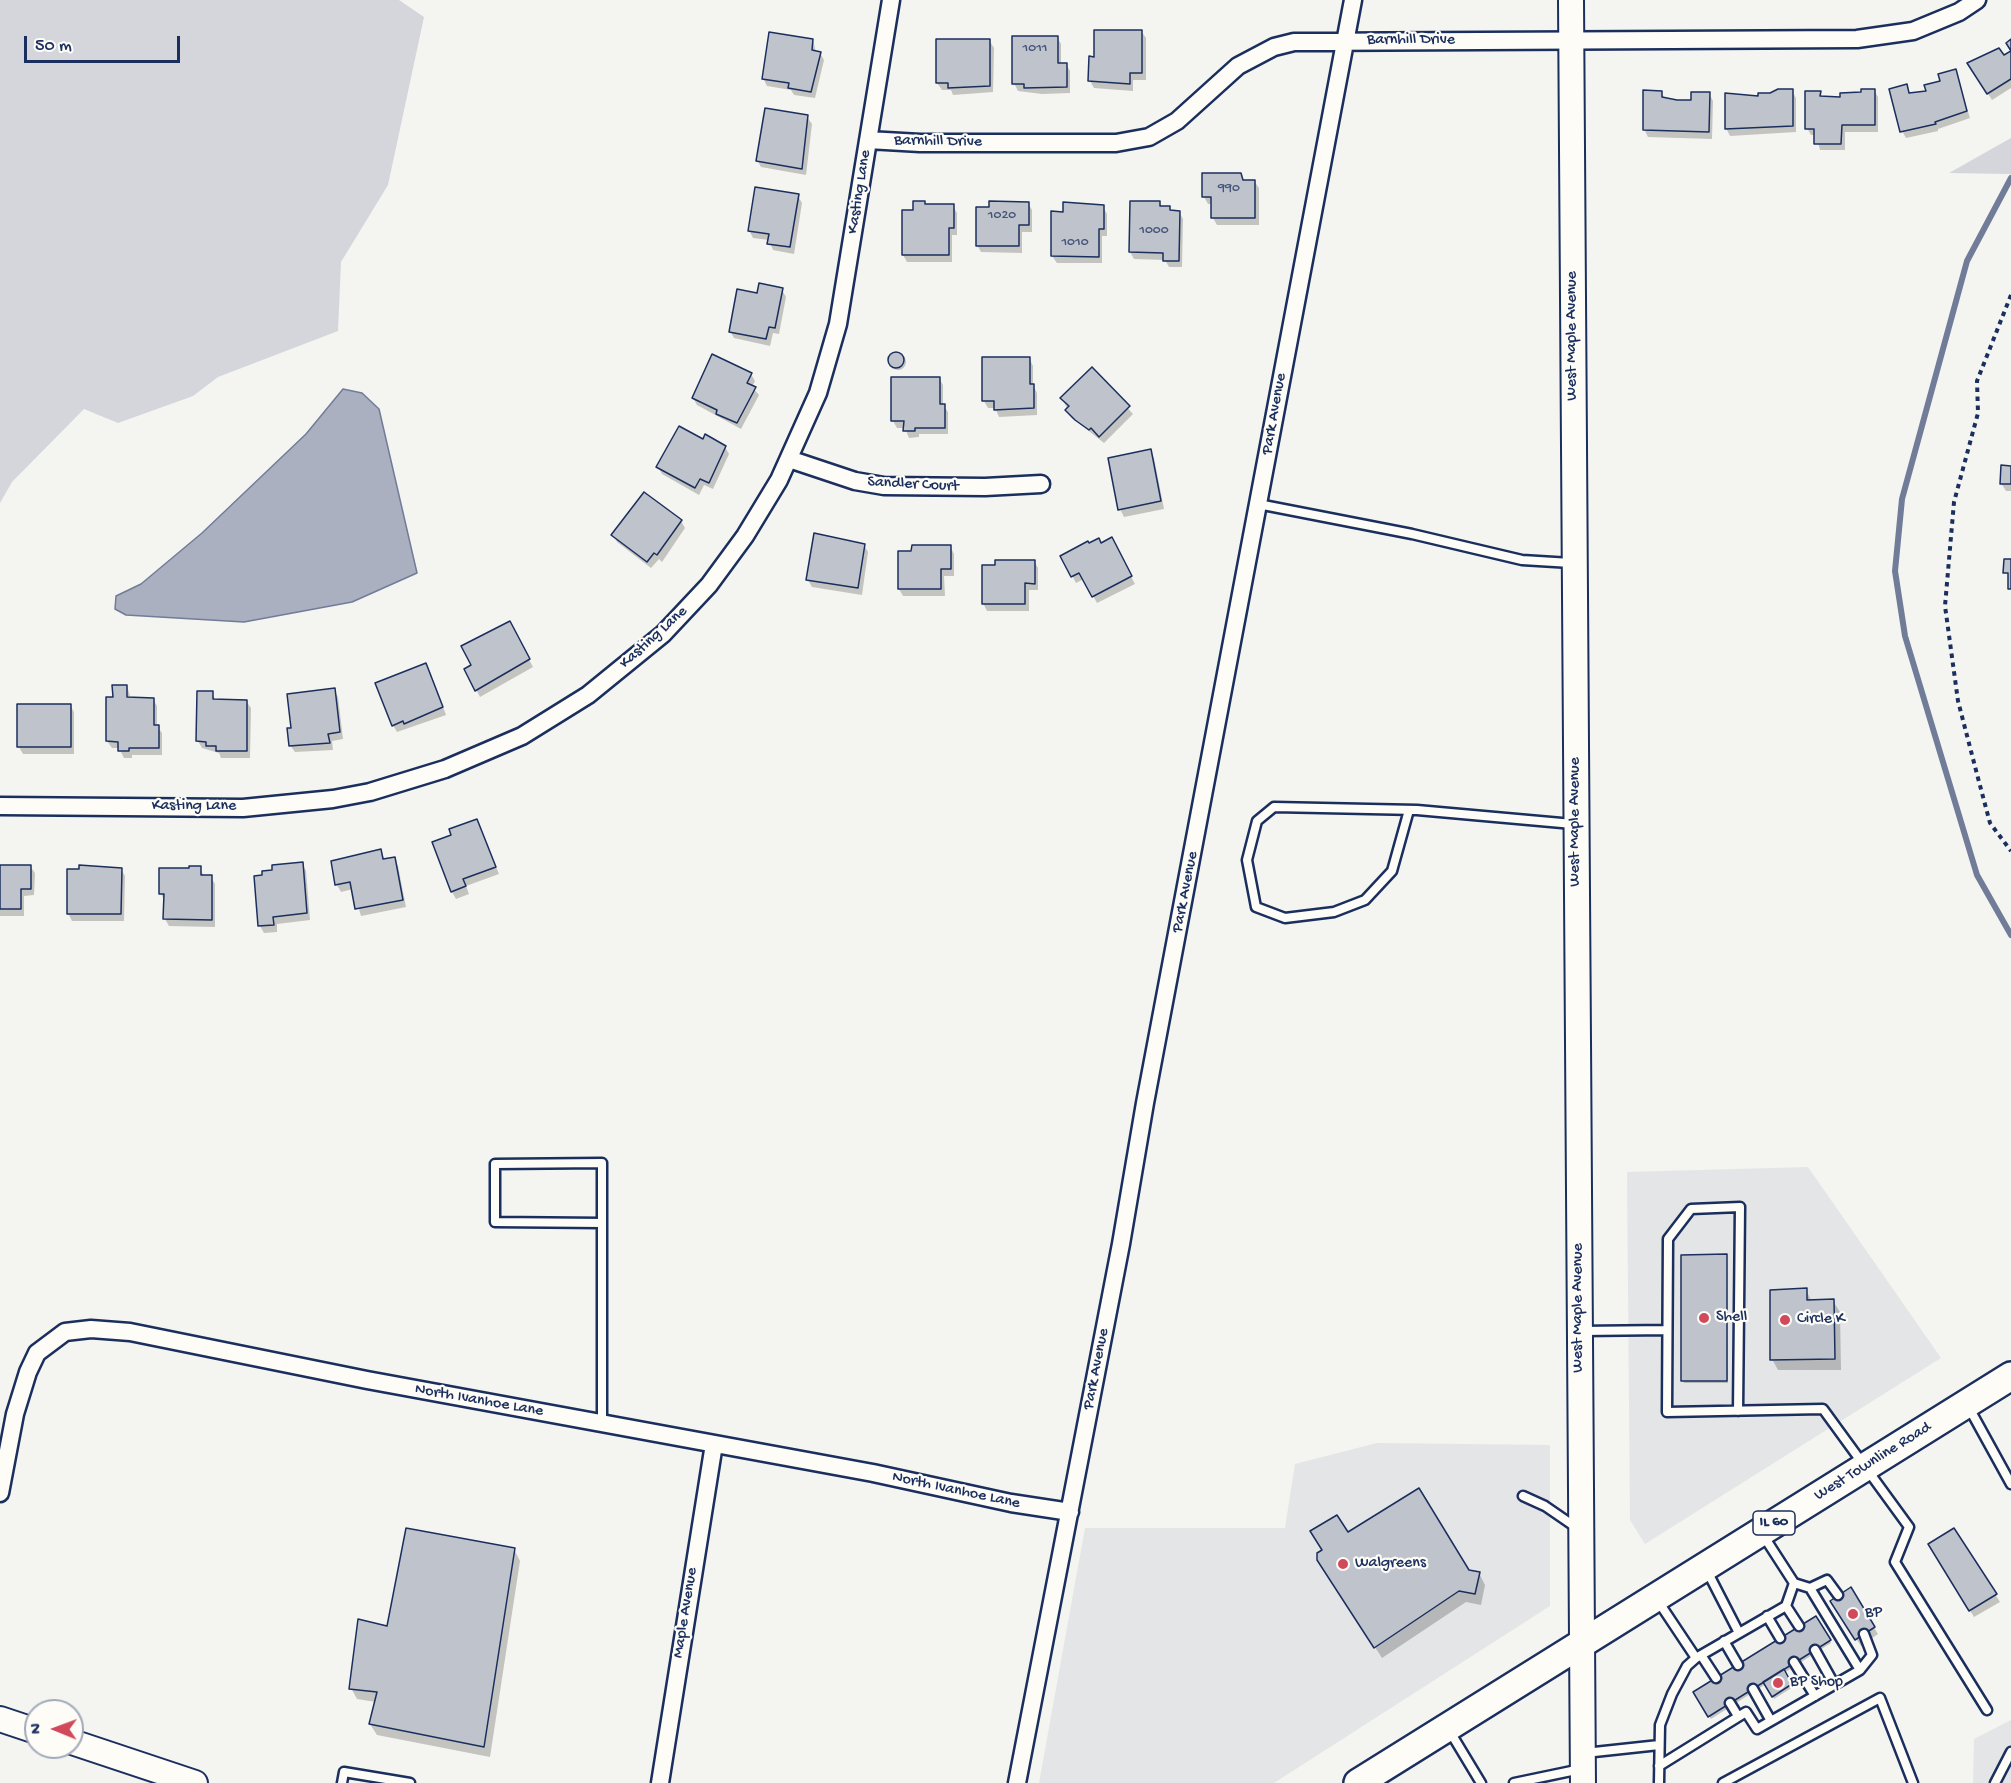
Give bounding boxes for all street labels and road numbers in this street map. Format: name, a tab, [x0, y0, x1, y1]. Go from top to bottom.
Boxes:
street label: Barnhill Drive	[1367, 31, 1455, 51]
street label: Barnhill Drive	[894, 132, 982, 152]
street label: Kasting Lane	[844, 149, 876, 235]
street label: West Maple Avenue	[1563, 271, 1583, 401]
street label: Park Avenue	[1258, 372, 1292, 456]
street label: Sandler Court	[867, 473, 959, 497]
street label: Kasting Lane	[616, 603, 692, 673]
street label: West Maple Avenue	[1566, 757, 1586, 887]
street label: Kasting Lane	[152, 797, 236, 817]
street label: Park Avenue	[1169, 850, 1203, 934]
street label: West Maple Avenue	[1569, 1243, 1589, 1373]
street label: Park Avenue	[1080, 1327, 1114, 1411]
street label: North Ivanhoe Lane	[413, 1380, 545, 1422]
street label: West Townline Road	[1811, 1418, 1935, 1506]
street label: North Ivanhoe Lane	[890, 1468, 1022, 1514]
road number: IL 60	[1753, 1511, 1795, 1535]
street label: Maple Avenue	[669, 1566, 703, 1660]

